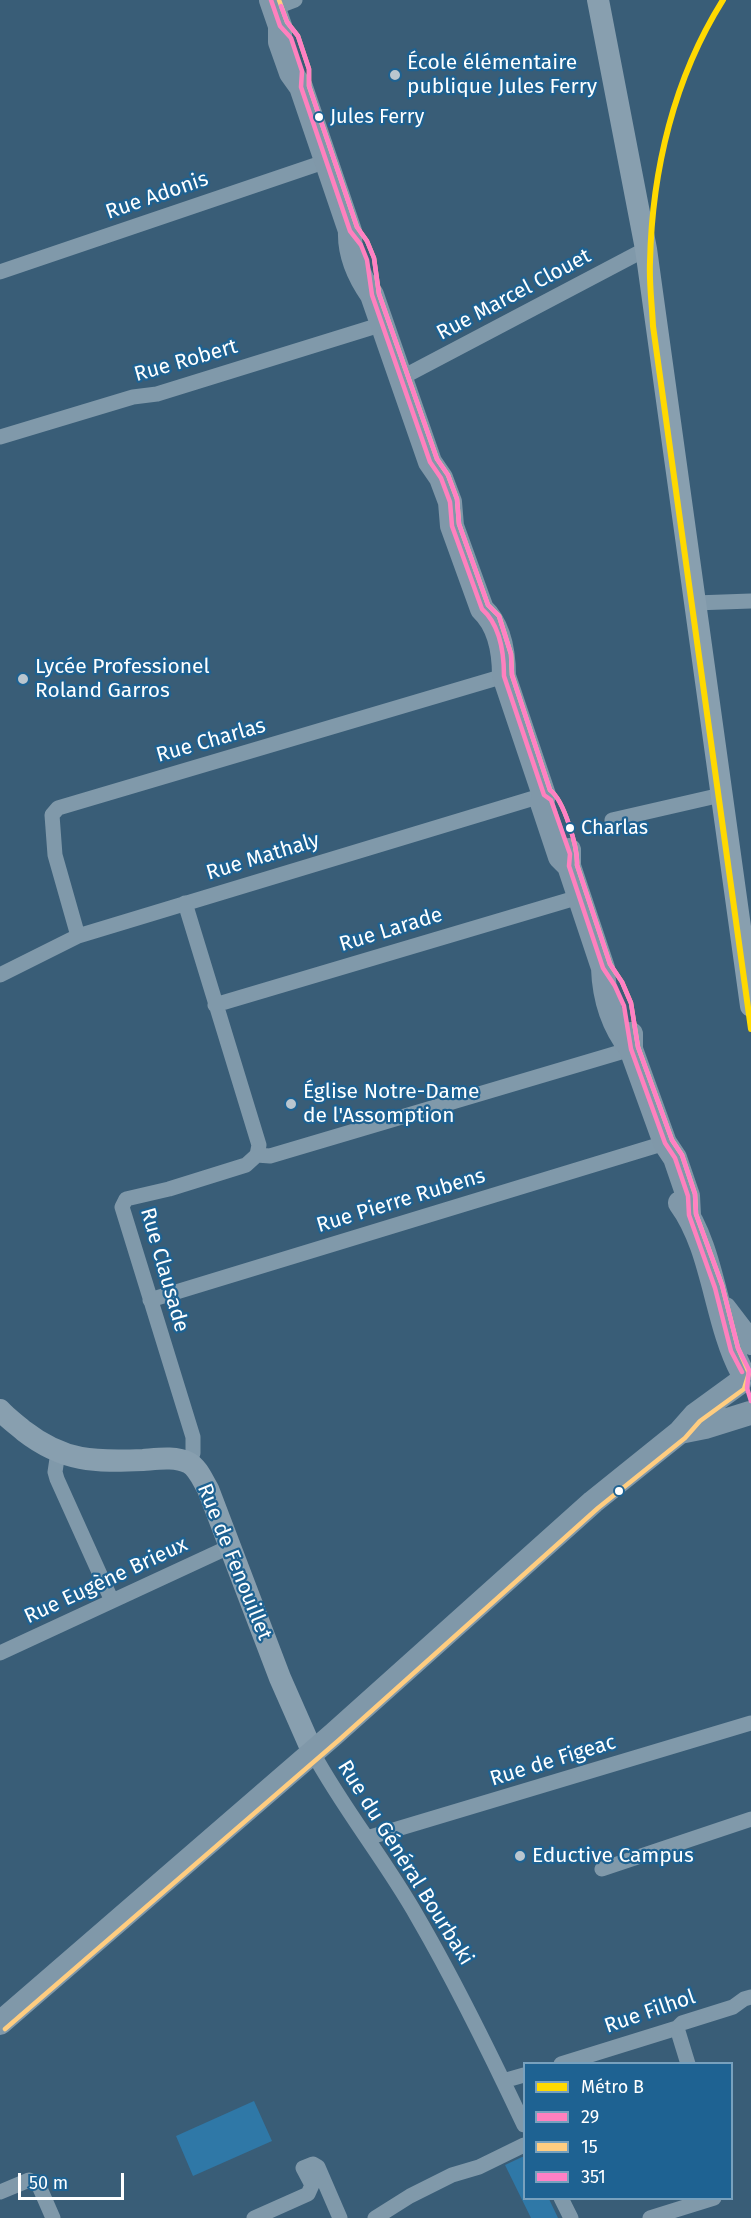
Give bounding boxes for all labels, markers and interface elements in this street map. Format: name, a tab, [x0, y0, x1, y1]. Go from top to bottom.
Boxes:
place label: École élémentaire publique Jules Ferry	[407, 50, 597, 100]
marker: École élémentaire publique Jules Ferry	[388, 68, 402, 82]
place label: Jules Ferry	[330, 105, 424, 129]
marker: Jules Ferry	[313, 111, 325, 123]
street label: Rue Adonis	[102, 167, 212, 225]
street label: Rue Marcel Clouet	[433, 244, 595, 346]
street label: Rue Robert	[131, 334, 241, 388]
place label: Lycée Professionel Roland Garros	[35, 654, 210, 704]
marker: Lycée Professionel Roland Garros	[16, 672, 30, 686]
street label: Rue Charlas	[154, 713, 268, 769]
place label: Charlas	[581, 816, 648, 840]
marker: Charlas	[564, 822, 576, 834]
street label: Rue Mathaly	[203, 828, 323, 886]
street label: Rue Larade	[336, 902, 446, 958]
place label: Église Notre-Dame de l'Assomption	[303, 1079, 479, 1129]
marker: Église Notre-Dame de l'Assomption	[284, 1097, 298, 1111]
street label: Rue Pierre Rubens	[314, 1163, 488, 1239]
street label: Rue Clausade	[134, 1205, 194, 1335]
street label: Rue de Fenouillet	[191, 1480, 277, 1644]
unlabelled marker	[613, 1485, 625, 1497]
street label: Rue Eugène Brieux	[20, 1532, 192, 1630]
street label: Rue de Figeac	[487, 1730, 619, 1792]
street label: Rue du Général Bourbaki	[332, 1756, 478, 1970]
place label: Eductive Campus	[532, 1843, 694, 1869]
marker: Eductive Campus	[513, 1849, 527, 1863]
street label: Rue Filhol	[601, 1985, 699, 2039]
legend	[523, 2062, 733, 2200]
text: Métro B	[581, 2076, 644, 2098]
text: 29	[581, 2106, 599, 2128]
text: 15	[581, 2136, 598, 2158]
scale bar	[21, 2161, 128, 2199]
text: 351	[581, 2166, 606, 2188]
text: 50 m	[29, 2172, 68, 2194]

